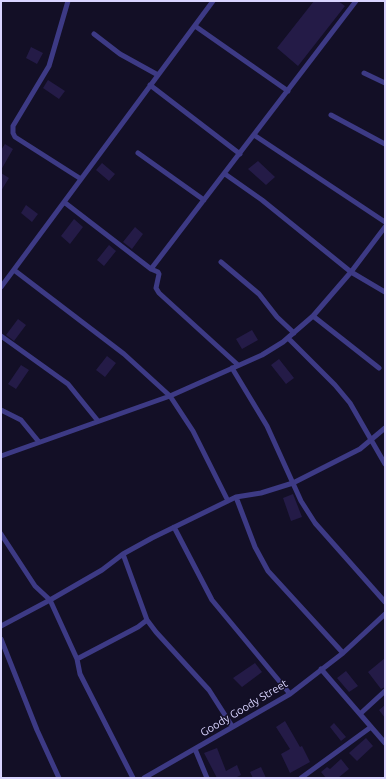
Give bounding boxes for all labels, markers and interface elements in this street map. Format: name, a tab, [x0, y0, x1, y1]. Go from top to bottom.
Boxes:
street label: Goody Goody Street	[198, 677, 290, 739]

